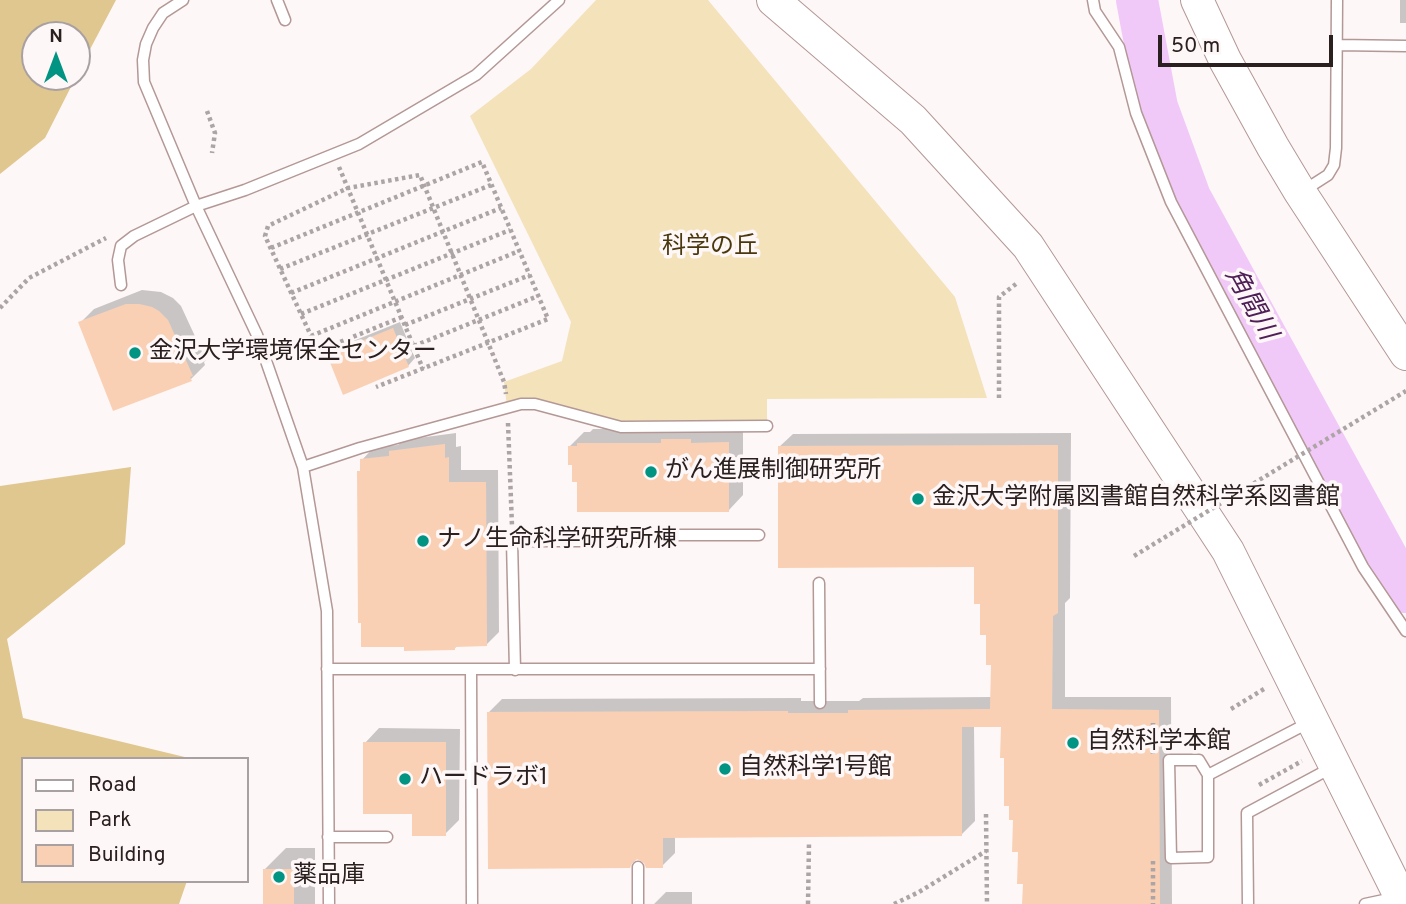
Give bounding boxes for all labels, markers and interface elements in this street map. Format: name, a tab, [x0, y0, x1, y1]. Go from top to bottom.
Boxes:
north arrow	[21, 21, 91, 91]
scale bar	[1161, 21, 1336, 65]
text: N	[49, 25, 63, 49]
text: 50 m	[1171, 33, 1220, 60]
park label: 科学の丘	[662, 234, 758, 262]
water label: 角間川	[1216, 263, 1282, 347]
place label: 金沢大学環境保全センター	[149, 339, 437, 367]
marker: 金沢大学環境保全センター	[127, 345, 143, 361]
place label: がん進展制御研究所	[665, 458, 881, 486]
marker: がん進展制御研究所	[643, 464, 659, 480]
place label: 金沢大学附属図書館自然科学系図書館	[932, 485, 1340, 513]
marker: 金沢大学附属図書館自然科学系図書館	[910, 491, 926, 507]
place label: ナノ生命科学研究所棟	[437, 527, 677, 555]
marker: ナノ生命科学研究所棟	[415, 533, 431, 549]
place label: 自然科学本館	[1087, 729, 1231, 757]
marker: 自然科学本館	[1065, 735, 1081, 751]
place label: 自然科学1号館	[739, 755, 892, 783]
legend	[21, 757, 248, 883]
marker: 自然科学1号館	[717, 761, 733, 777]
place label: ハードラボ1	[419, 765, 548, 793]
marker: ハードラボ1	[397, 771, 413, 787]
text: Road	[88, 772, 137, 799]
text: Park	[88, 807, 131, 834]
text: Building	[88, 842, 166, 869]
place label: 薬品庫	[293, 863, 365, 891]
marker: 薬品庫	[271, 869, 287, 885]

